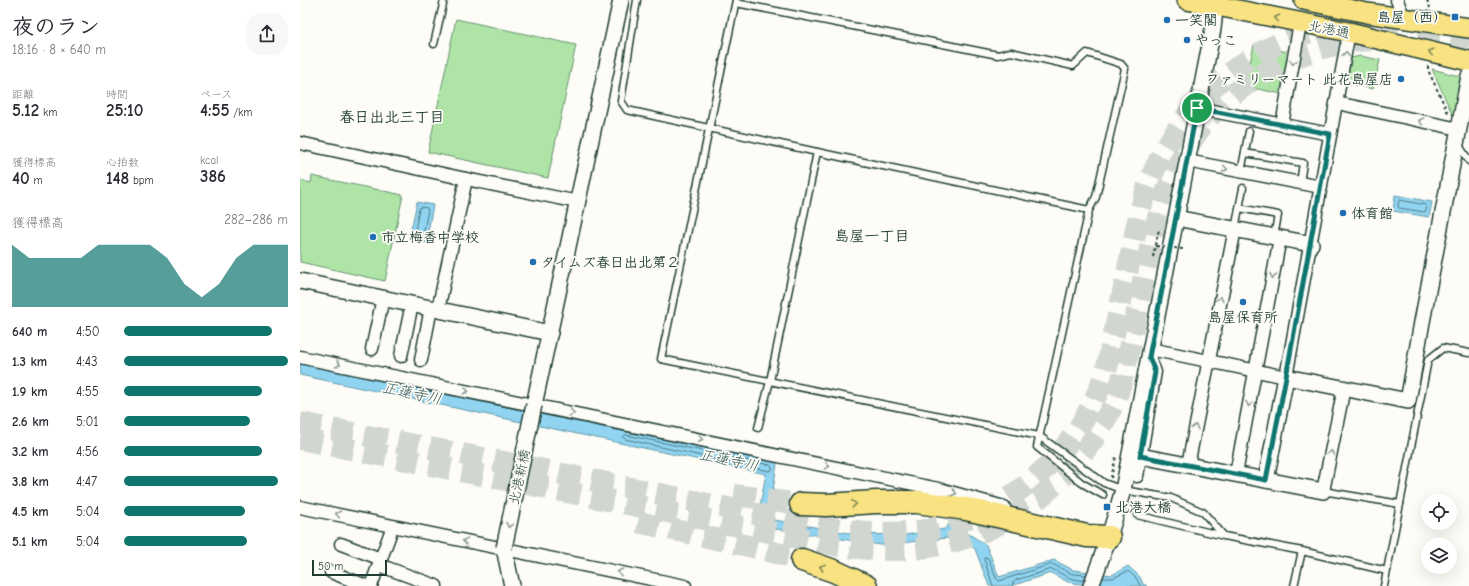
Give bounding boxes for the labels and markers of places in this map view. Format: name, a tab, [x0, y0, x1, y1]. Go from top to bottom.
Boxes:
place label: 島屋（西）	[1377, 9, 1447, 26]
place label: 一笑閣	[1175, 12, 1217, 29]
marker: 島屋（西）	[1450, 12, 1460, 22]
marker: 一笑閣	[1162, 15, 1172, 25]
place label: やっこ	[1195, 32, 1237, 49]
marker: やっこ	[1182, 35, 1192, 45]
place label: ファミリーマート 此花島屋店	[1205, 71, 1393, 88]
marker: ファミリーマート 此花島屋店	[1396, 74, 1406, 84]
pin	[1180, 91, 1214, 125]
place label: 体育館	[1351, 205, 1393, 222]
marker: 体育館	[1338, 208, 1348, 218]
place label: 市立梅香中学校	[381, 229, 479, 246]
marker: 市立梅香中学校	[368, 232, 378, 242]
place label: タイムズ春日出北第２	[541, 254, 680, 271]
marker: タイムズ春日出北第２	[528, 257, 538, 267]
marker: 島屋保育所	[1238, 297, 1248, 307]
place label: 島屋保育所	[1208, 309, 1278, 326]
place label: 北港大橋	[1115, 499, 1171, 516]
marker: 北港大橋	[1102, 502, 1112, 512]

